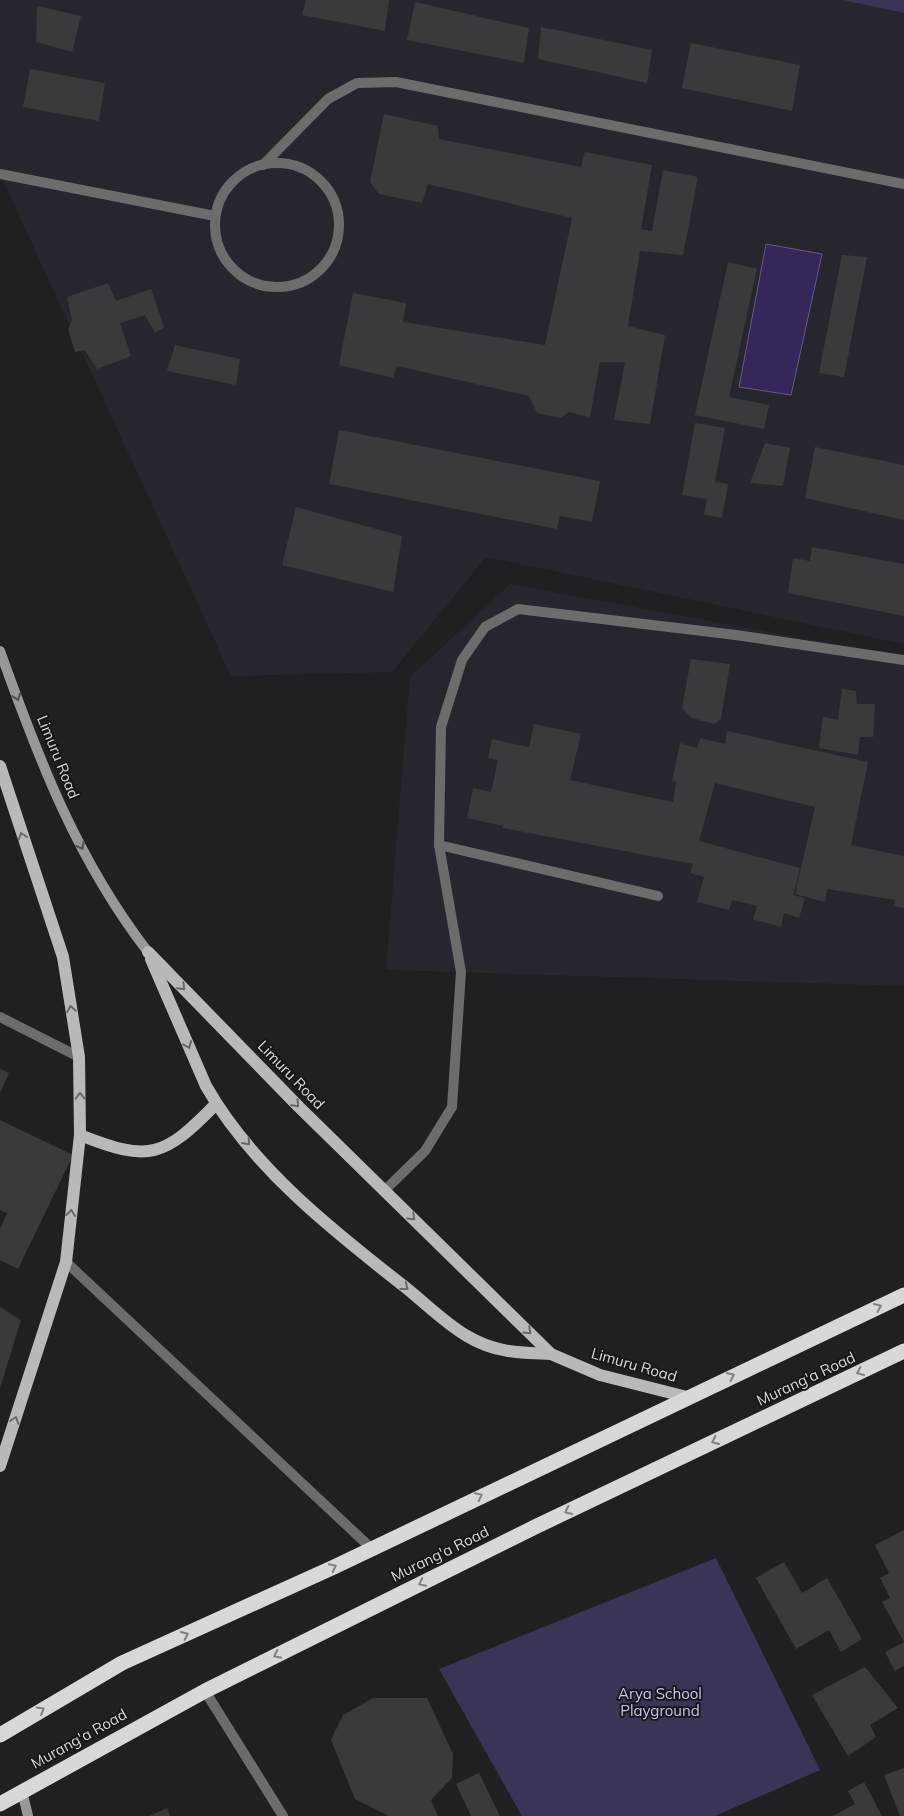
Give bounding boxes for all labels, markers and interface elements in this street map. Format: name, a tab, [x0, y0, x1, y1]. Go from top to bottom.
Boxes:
one-way arrow	[11, 692, 21, 701]
street label: Limuru Road	[33, 712, 84, 801]
one-way arrow	[18, 833, 28, 841]
one-way arrow	[74, 841, 84, 850]
one-way arrow	[176, 981, 185, 990]
one-way arrow	[66, 1005, 77, 1013]
street label: Limuru Road	[254, 1036, 329, 1113]
one-way arrow	[182, 1040, 193, 1049]
one-way arrow	[74, 1092, 85, 1100]
one-way arrow	[290, 1098, 299, 1107]
one-way arrow	[241, 1137, 250, 1146]
one-way arrow	[65, 1209, 76, 1217]
one-way arrow	[406, 1211, 415, 1220]
one-way arrow	[400, 1282, 409, 1291]
one-way arrow	[873, 1303, 882, 1313]
one-way arrow	[522, 1325, 531, 1334]
street label: Limuru Road	[589, 1343, 679, 1386]
street label: Murang'a Road	[753, 1347, 858, 1410]
one-way arrow	[856, 1366, 865, 1377]
one-way arrow	[726, 1372, 735, 1382]
one-way arrow	[9, 1416, 19, 1425]
one-way arrow	[711, 1435, 720, 1446]
one-way arrow	[474, 1492, 483, 1502]
one-way arrow	[564, 1505, 573, 1515]
street label: Murang'a Road	[388, 1522, 492, 1585]
one-way arrow	[328, 1563, 337, 1573]
one-way arrow	[419, 1577, 428, 1587]
one-way arrow	[180, 1630, 189, 1641]
one-way arrow	[273, 1649, 282, 1659]
park label: Arya School Playground	[618, 1684, 702, 1720]
street label: Murang'a Road	[27, 1704, 130, 1773]
one-way arrow	[36, 1706, 45, 1716]

